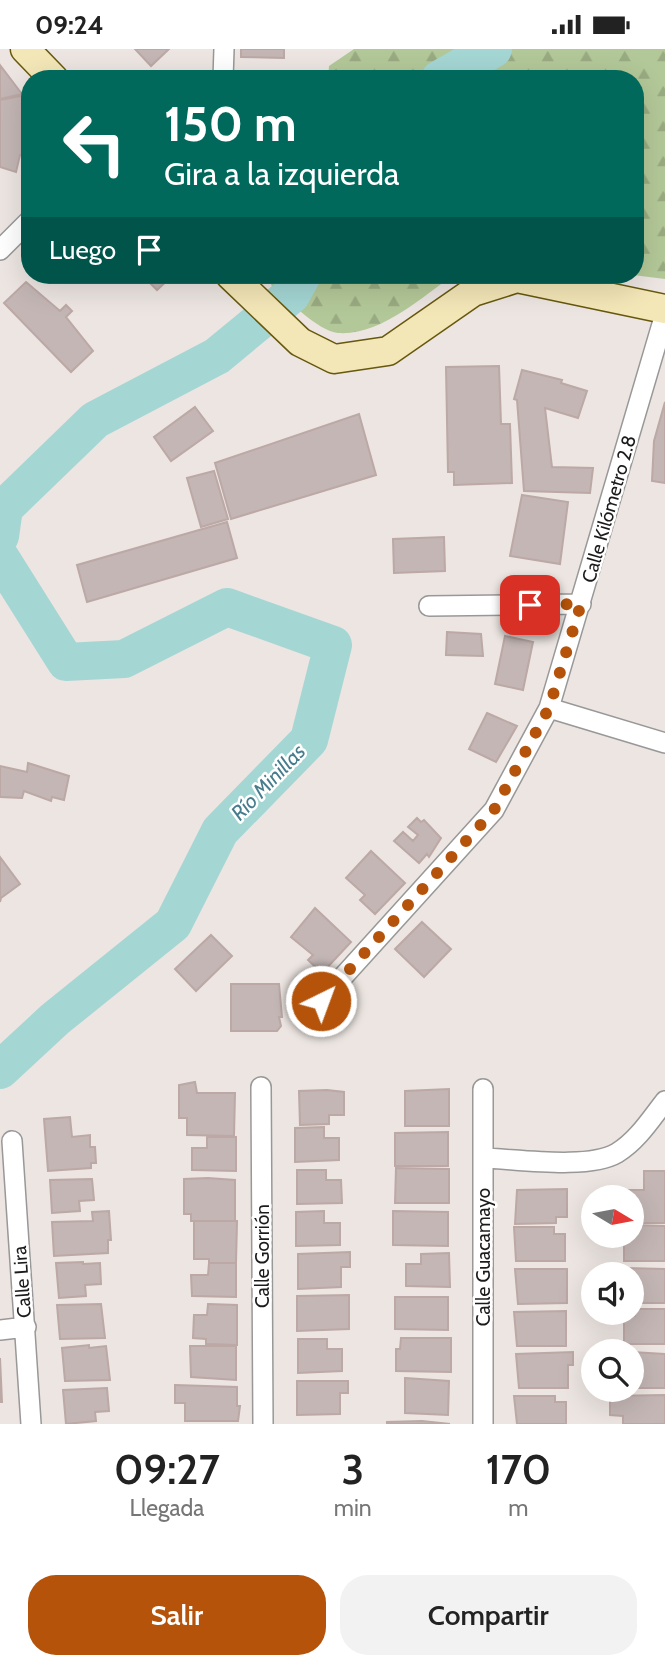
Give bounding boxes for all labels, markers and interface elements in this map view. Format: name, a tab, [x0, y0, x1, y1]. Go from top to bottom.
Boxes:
text: 09:24	[35, 9, 104, 41]
text: 150 m	[164, 94, 297, 153]
icon: left	[49, 98, 140, 189]
text: Gira a la izquierda	[164, 154, 399, 193]
icon: arrive	[130, 231, 168, 269]
text: Luego	[49, 234, 116, 266]
street label: Calle Kilómetro 2.8	[577, 433, 641, 585]
pin	[500, 575, 560, 635]
icon: arrive	[511, 586, 549, 624]
water label: Río Minillas	[226, 739, 310, 825]
position arrow	[284, 964, 358, 1038]
north arrow	[581, 1185, 644, 1248]
map controls	[581, 1185, 644, 1402]
street label: Calle Guacamayo	[472, 1188, 495, 1326]
street label: Calle Gorrión	[251, 1204, 274, 1308]
street label: Calle Lira	[8, 1245, 36, 1319]
button: sound	[581, 1262, 644, 1325]
button: search	[581, 1339, 644, 1402]
text: 09:27	[114, 1443, 220, 1495]
text: 3	[341, 1443, 364, 1495]
text: 170	[486, 1443, 551, 1495]
text: Llegada	[129, 1494, 204, 1522]
text: min	[334, 1494, 372, 1522]
text: m	[508, 1494, 528, 1522]
button: Salir	[28, 1575, 326, 1655]
button: Compartir	[340, 1575, 637, 1655]

